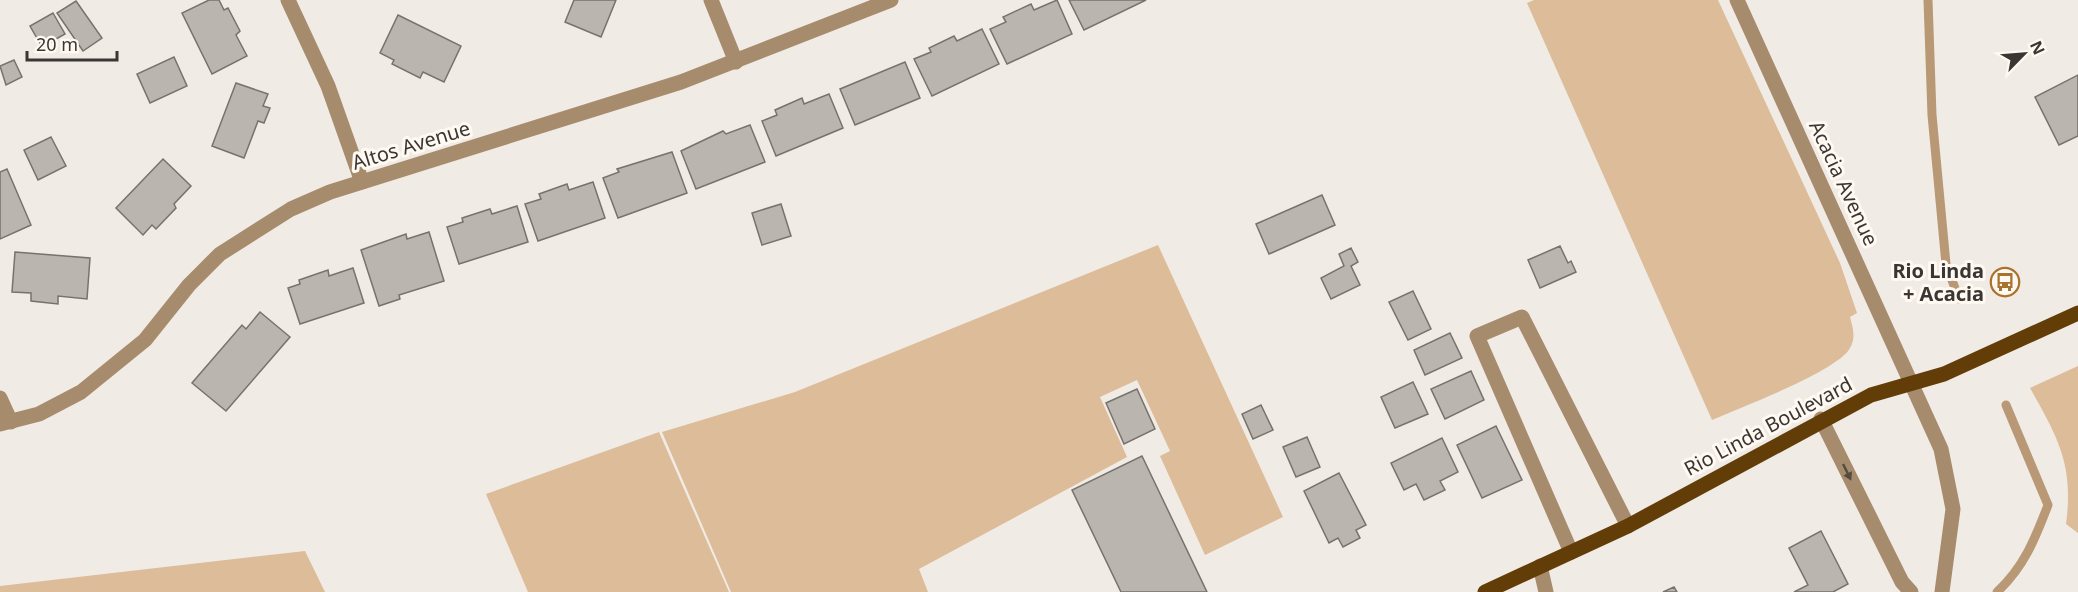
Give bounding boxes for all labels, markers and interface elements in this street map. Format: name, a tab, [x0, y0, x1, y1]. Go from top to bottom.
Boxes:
scale bar	[27, 24, 117, 62]
north arrow	[1994, 24, 2054, 84]
text: 20 m	[36, 32, 78, 56]
text: N	[2025, 37, 2050, 58]
street label: Altos Avenue	[349, 114, 473, 176]
street label: Acacia Avenue	[1803, 116, 1885, 250]
place label: Rio Linda + Acacia	[1892, 257, 1984, 307]
bus stop icon: Rio Linda + Acacia	[1989, 266, 2021, 298]
street label: Rio Linda Boulevard	[1679, 370, 1857, 482]
one-way arrow	[1842, 463, 1852, 480]

